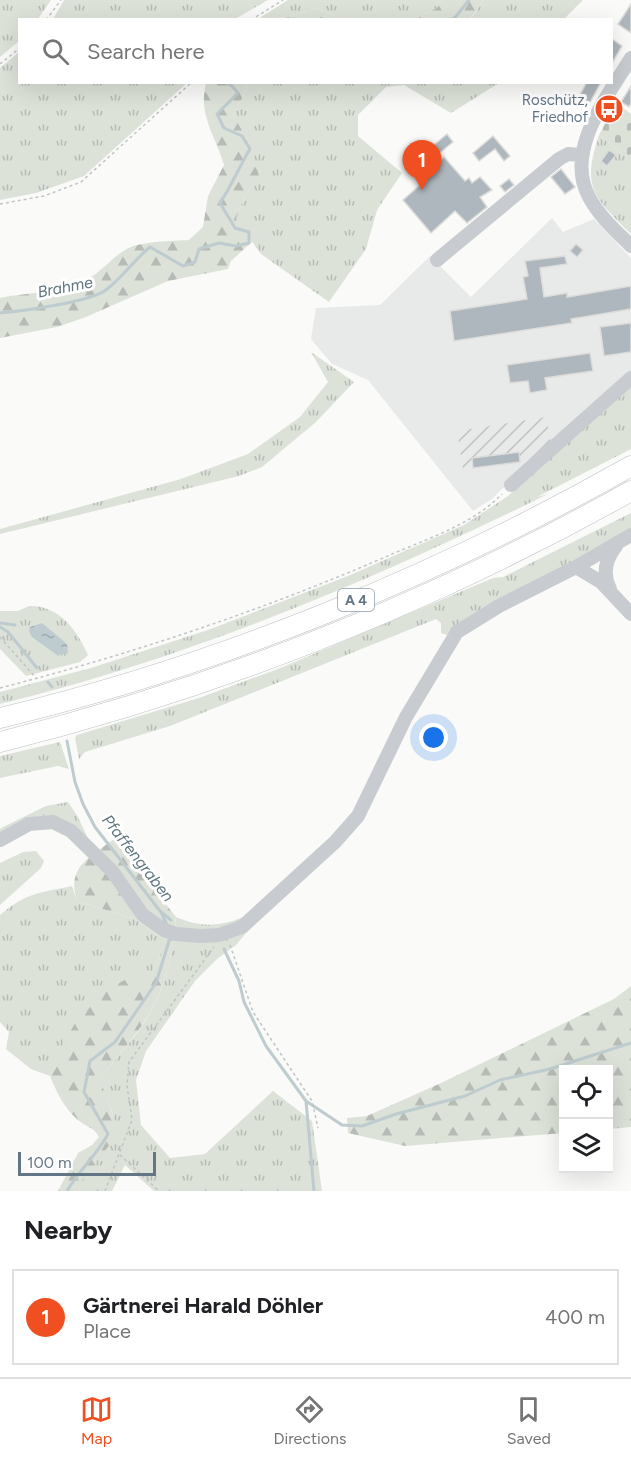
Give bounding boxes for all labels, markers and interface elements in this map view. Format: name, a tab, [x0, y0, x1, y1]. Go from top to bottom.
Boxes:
search box	[18, 18, 613, 84]
icon: search	[39, 35, 72, 68]
text: Search here	[87, 38, 205, 65]
place label: Roschütz, Friedhof	[522, 91, 588, 126]
bus stop icon: Roschütz, Friedhof	[593, 93, 625, 125]
pin: 1	[402, 140, 442, 190]
water label: Brahme	[36, 272, 94, 302]
road number: A 4	[338, 589, 374, 611]
your location	[419, 723, 448, 752]
water label: Pfaffengraben	[98, 811, 178, 905]
map controls	[559, 1065, 613, 1173]
button: locate	[559, 1065, 613, 1119]
button: layers	[559, 1119, 613, 1173]
scale bar	[18, 1149, 156, 1176]
text: 100 m	[27, 1153, 72, 1172]
text: Nearby	[24, 1214, 112, 1246]
text: Gärtnerei Harald Döhler	[83, 1292, 323, 1319]
text: 1	[41, 1305, 50, 1329]
text: 400 m	[545, 1305, 605, 1329]
text: Place	[83, 1319, 131, 1343]
tab: Map	[80, 1393, 113, 1448]
tab: Directions	[273, 1393, 346, 1448]
tab: Saved	[507, 1393, 551, 1448]

